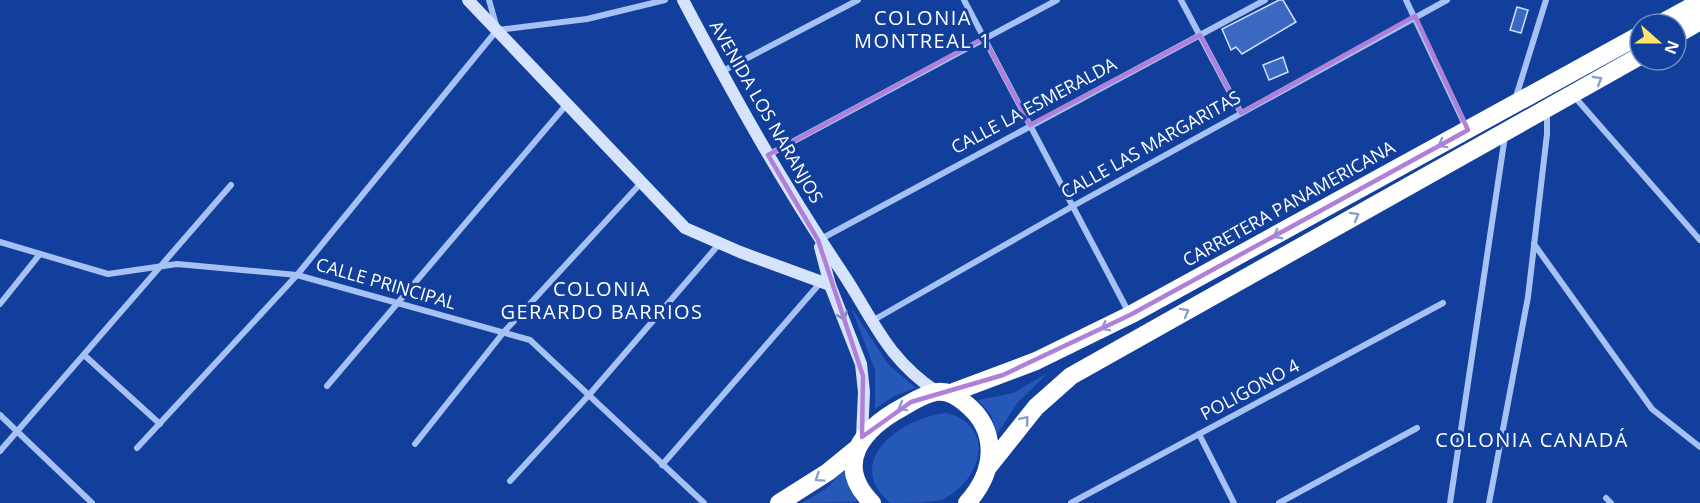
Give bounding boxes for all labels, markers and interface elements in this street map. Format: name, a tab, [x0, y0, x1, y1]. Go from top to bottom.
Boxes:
district label: COLONIA MONTREAL 1	[854, 4, 992, 54]
north arrow	[1628, 12, 1688, 72]
street label: AVENIDA LOS NARANJOS	[705, 16, 829, 207]
text: N	[1659, 37, 1685, 57]
street label: CALLE LA ESMERALDA	[947, 51, 1121, 159]
one-way arrow	[1592, 75, 1602, 87]
street label: CALLE LAS MARGARITAS	[1056, 85, 1245, 204]
street label: CARRETERA PANAMERICANA	[1178, 134, 1399, 272]
one-way arrow	[1437, 137, 1448, 148]
one-way arrow	[1349, 212, 1359, 223]
one-way arrow	[1272, 228, 1283, 239]
street label: CALLE PRINCIPAL	[313, 252, 459, 315]
district label: COLONIA GERARDO BARRIOS	[500, 275, 704, 325]
one-way arrow	[1179, 308, 1189, 319]
one-way arrow	[836, 310, 848, 321]
one-way arrow	[1100, 320, 1111, 332]
street label: POLIGONO 4	[1196, 353, 1303, 425]
one-way arrow	[898, 400, 908, 411]
one-way arrow	[1018, 416, 1029, 427]
district label: COLONIA CANADÁ	[1435, 426, 1629, 453]
one-way arrow	[814, 471, 825, 482]

